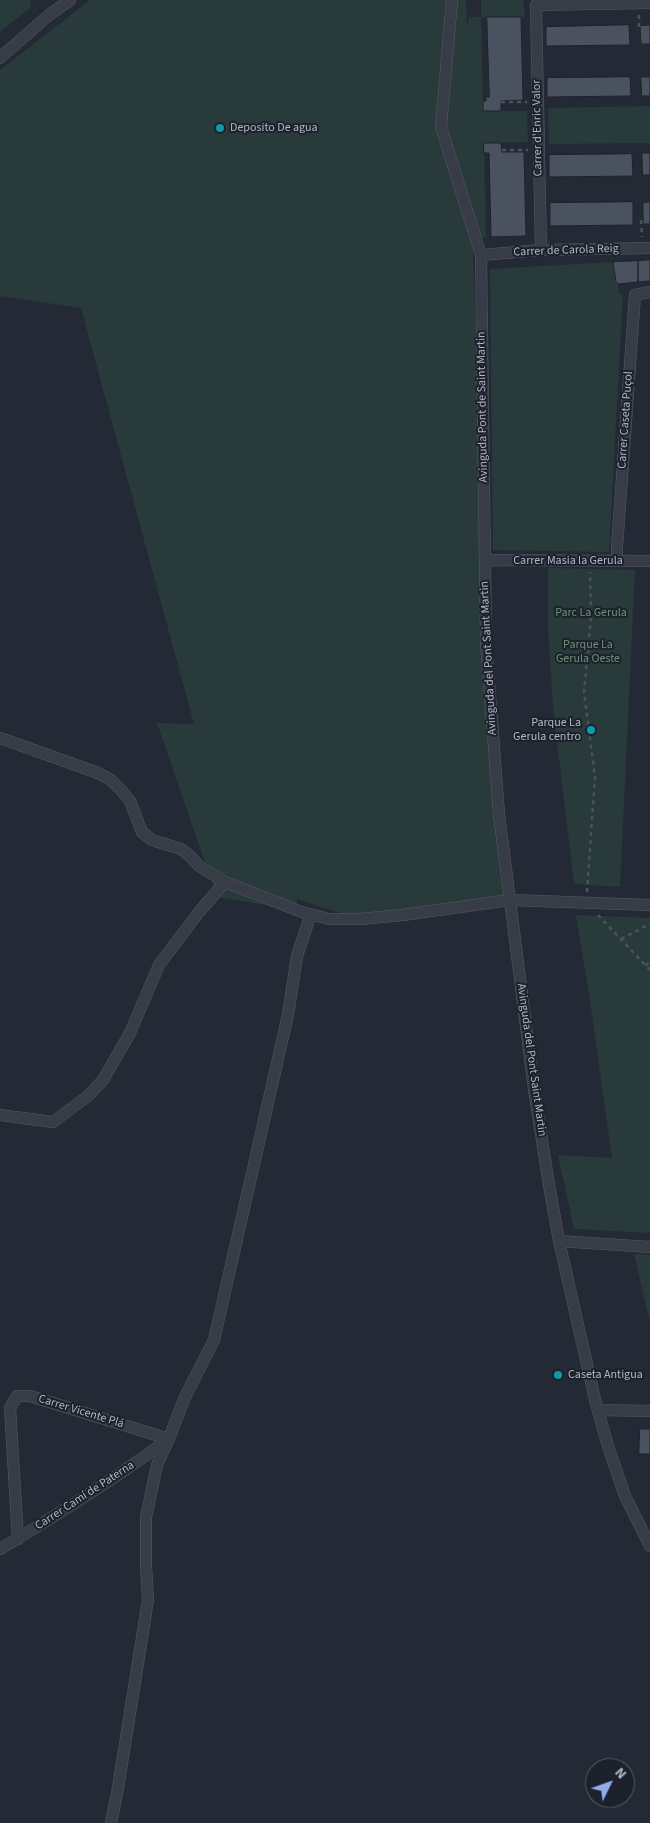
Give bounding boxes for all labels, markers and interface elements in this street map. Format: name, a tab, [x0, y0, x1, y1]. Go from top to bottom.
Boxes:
street label: Carrer d'Enric Valor	[530, 79, 546, 177]
place label: Deposito De agua	[230, 121, 318, 135]
marker: Deposito De agua	[214, 122, 226, 134]
street label: Carrer de Carola Reig	[513, 242, 619, 260]
street label: Avinguda Pont de Saint Martin	[474, 331, 492, 483]
street label: Carrer Caseta Puçol	[615, 371, 637, 469]
street label: Carrer Masia la Gerula	[513, 554, 623, 568]
street label: Avinguda del Pont Saint Martin	[478, 581, 500, 735]
park label: Parc La Gerula	[555, 606, 627, 620]
park label: Parque La Gerula Oeste	[556, 638, 620, 666]
place label: Parque La Gerula centro	[513, 716, 581, 744]
marker: Parque La Gerula centro	[585, 724, 597, 736]
street label: Avinguda del Pont Saint Martin	[513, 983, 549, 1137]
place label: Caseta Antigua	[568, 1368, 643, 1382]
marker: Caseta Antigua	[552, 1369, 564, 1381]
street label: Carrer Vicente Plá	[37, 1392, 125, 1432]
street label: Carrer Camí de Paterna	[33, 1458, 137, 1534]
north arrow	[585, 1758, 635, 1808]
text: N	[610, 1763, 631, 1784]

